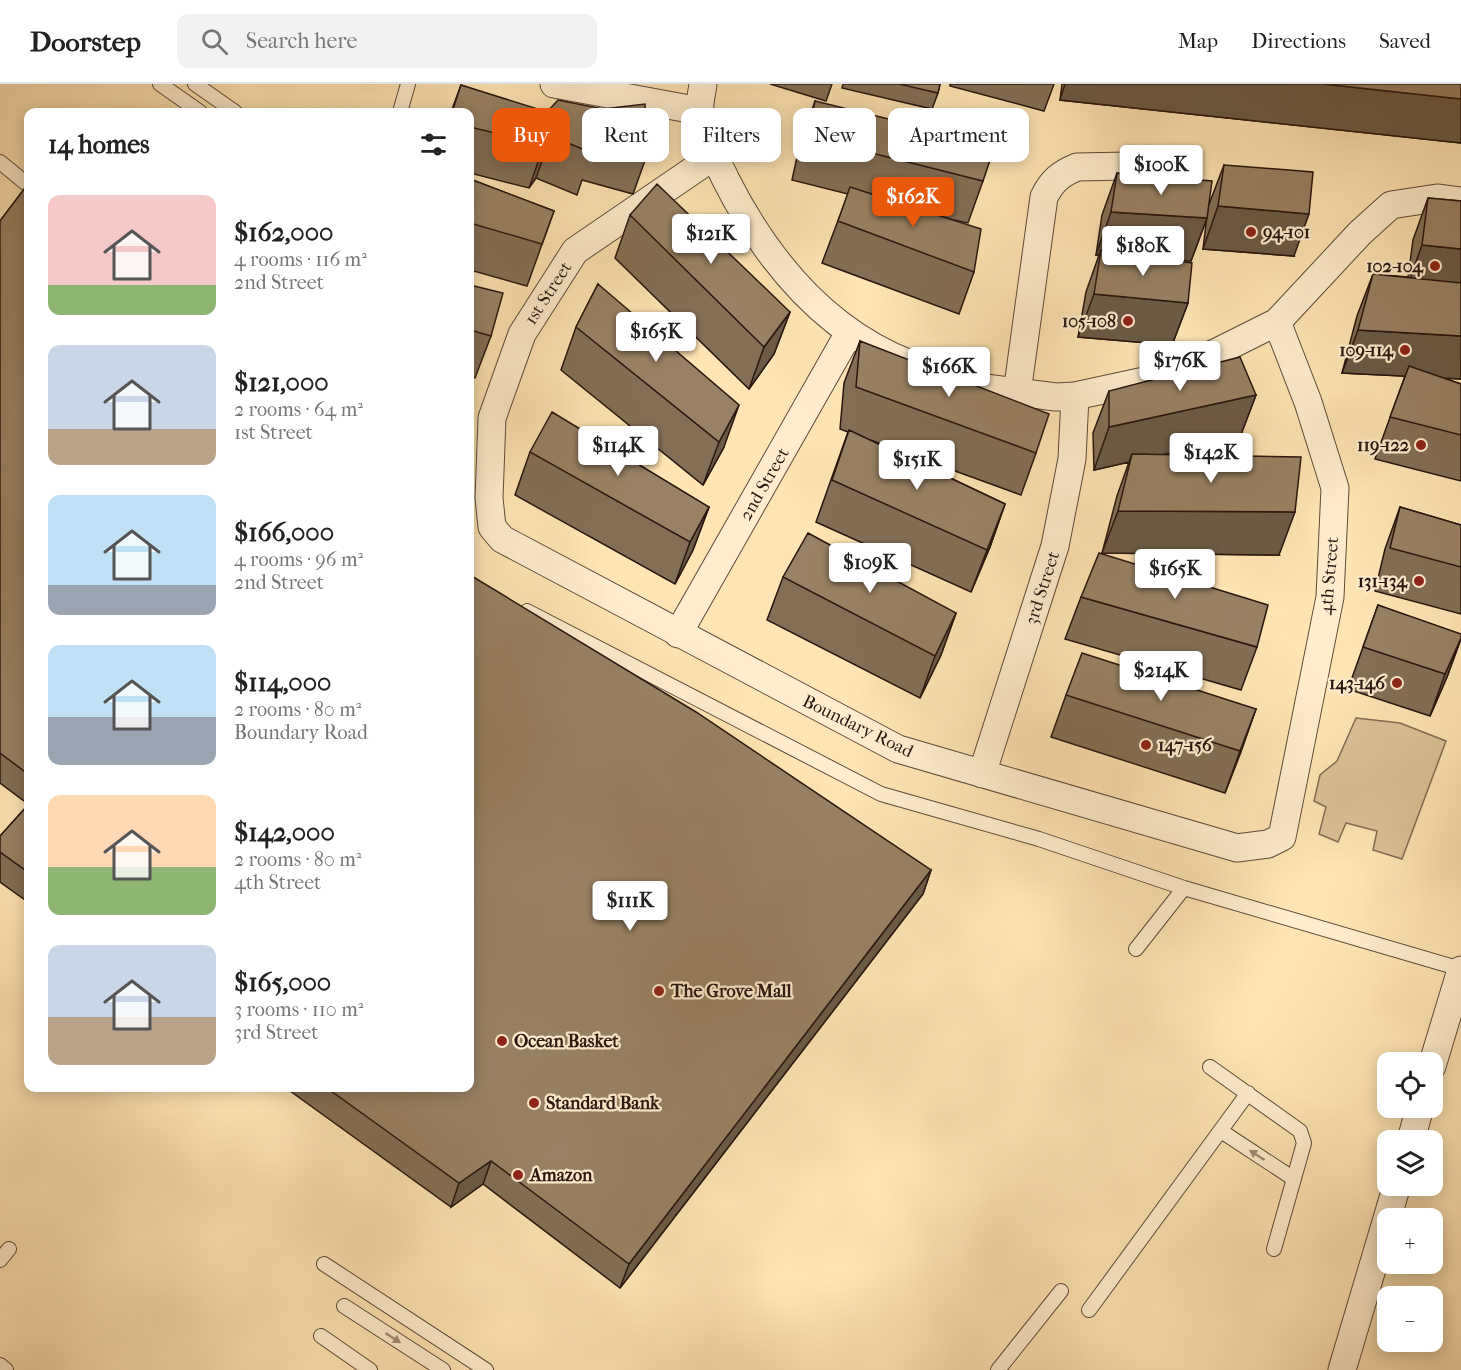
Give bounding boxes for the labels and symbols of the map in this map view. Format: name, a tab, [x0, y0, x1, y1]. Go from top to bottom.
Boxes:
pin: $100K	[1119, 145, 1203, 196]
pin: $162K	[871, 177, 955, 228]
pin: $121K	[669, 214, 753, 265]
place label: 94-101	[1262, 222, 1310, 243]
marker: 94-101	[1244, 225, 1258, 239]
pin: $180K	[1101, 226, 1185, 277]
place label: 102-104	[1366, 256, 1424, 277]
street label: 1st Street	[520, 257, 577, 329]
marker: 102-104	[1428, 259, 1442, 273]
place label: 105-108	[1062, 311, 1116, 332]
pin: $165K	[614, 312, 698, 363]
marker: 105-108	[1121, 314, 1135, 328]
place label: 109-114	[1339, 340, 1394, 361]
pin: $176K	[1138, 341, 1222, 392]
marker: 109-114	[1398, 343, 1412, 357]
pin: $166K	[907, 347, 991, 398]
pin: $114K	[576, 426, 660, 477]
pin: $142K	[1169, 433, 1253, 484]
place label: 119-122	[1357, 435, 1409, 456]
marker: 119-122	[1414, 438, 1428, 452]
pin: $151K	[875, 440, 959, 491]
street label: 2nd Street	[735, 444, 794, 524]
street label: 4th Street	[1316, 535, 1343, 616]
pin: $109K	[828, 543, 912, 594]
street label: 3rd Street	[1021, 548, 1064, 628]
pin: $165K	[1133, 549, 1217, 600]
place label: 131-134	[1358, 571, 1408, 592]
marker: 131-134	[1412, 574, 1426, 588]
pin: $214K	[1119, 651, 1203, 702]
place label: 143-146	[1329, 673, 1386, 694]
marker: 143-146	[1390, 676, 1404, 690]
street label: Boundary Road	[799, 691, 917, 762]
place label: 147-156	[1158, 735, 1213, 756]
marker: 147-156	[1139, 738, 1153, 752]
pin: $111K	[588, 881, 672, 932]
place label: The Grove Mall	[670, 981, 793, 1002]
marker: The Grove Mall	[652, 984, 666, 998]
place label: Ocean Basket	[514, 1031, 619, 1052]
marker: Ocean Basket	[495, 1034, 509, 1048]
place label: Standard Bank	[546, 1093, 660, 1114]
marker: Standard Bank	[527, 1096, 541, 1110]
one-way arrow	[1249, 1150, 1266, 1161]
place label: Amazon	[529, 1165, 593, 1186]
marker: Amazon	[511, 1168, 525, 1182]
one-way arrow	[385, 1333, 401, 1344]

